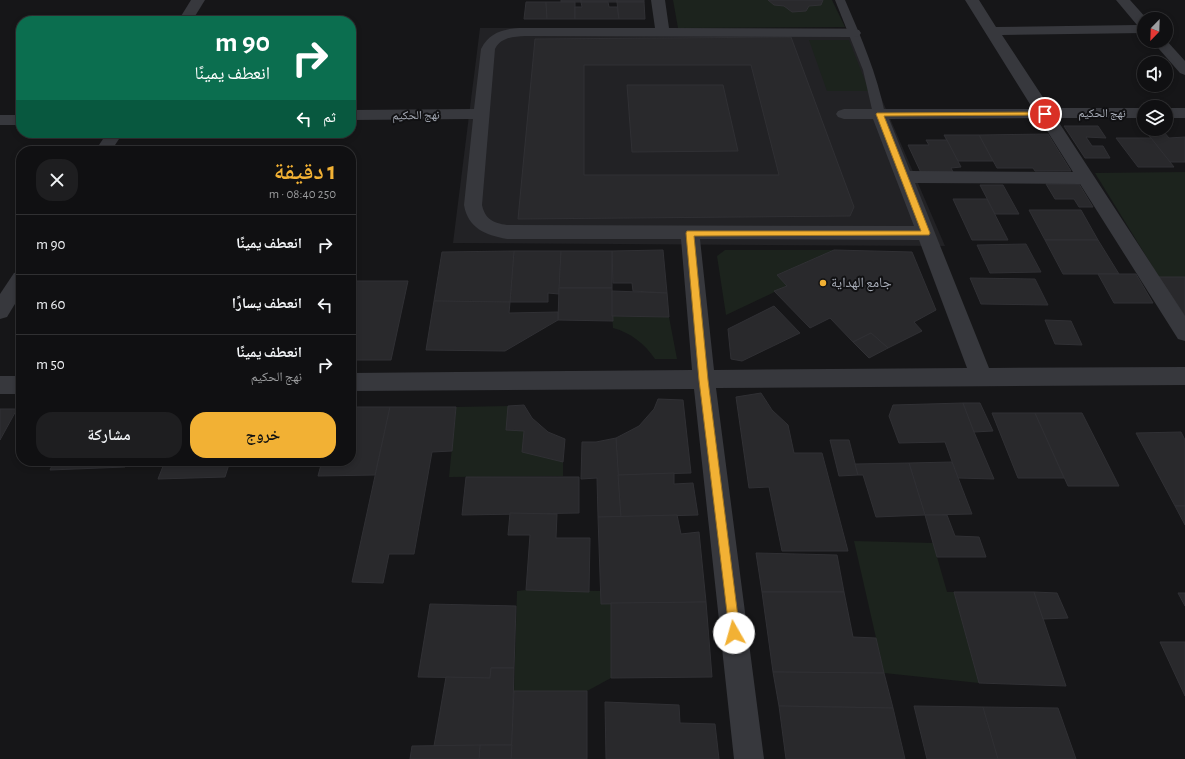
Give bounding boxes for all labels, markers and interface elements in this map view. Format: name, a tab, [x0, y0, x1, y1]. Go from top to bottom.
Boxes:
north arrow	[1137, 12, 1173, 48]
map controls	[1137, 12, 1173, 136]
text: 90 m	[215, 29, 270, 57]
icon: right	[284, 32, 336, 84]
button: sound	[1137, 56, 1173, 92]
text: انعطف يمينًا	[194, 65, 270, 83]
pin	[1028, 97, 1062, 131]
button: layers	[1137, 100, 1173, 136]
icon: arrive	[1034, 103, 1056, 125]
street label: نهج الحكيم	[1078, 107, 1126, 121]
icon: left	[293, 108, 315, 130]
street label: نهج الحكيم	[392, 109, 440, 123]
text: ثم	[323, 110, 336, 125]
button: close	[36, 159, 78, 201]
text: 1 دقيقة	[274, 160, 336, 184]
text: 250 m · 08:40	[269, 188, 336, 201]
icon: right	[314, 234, 336, 256]
text: انعطف يمينًا	[236, 236, 302, 251]
text: 90 m	[36, 237, 65, 252]
place label: جامع الهداية	[831, 276, 892, 292]
marker: جامع الهداية	[818, 278, 828, 288]
icon: left	[314, 294, 336, 316]
text: انعطف يسارًا	[232, 296, 302, 311]
text: 60 m	[36, 297, 65, 312]
text: انعطف يمينًا	[236, 345, 302, 360]
icon: right	[314, 354, 336, 376]
text: 50 m	[36, 357, 65, 372]
text: نهج الحكيم	[251, 371, 302, 384]
button: مشاركة	[36, 412, 182, 458]
button: خروج	[190, 412, 336, 458]
position arrow	[713, 612, 755, 654]

